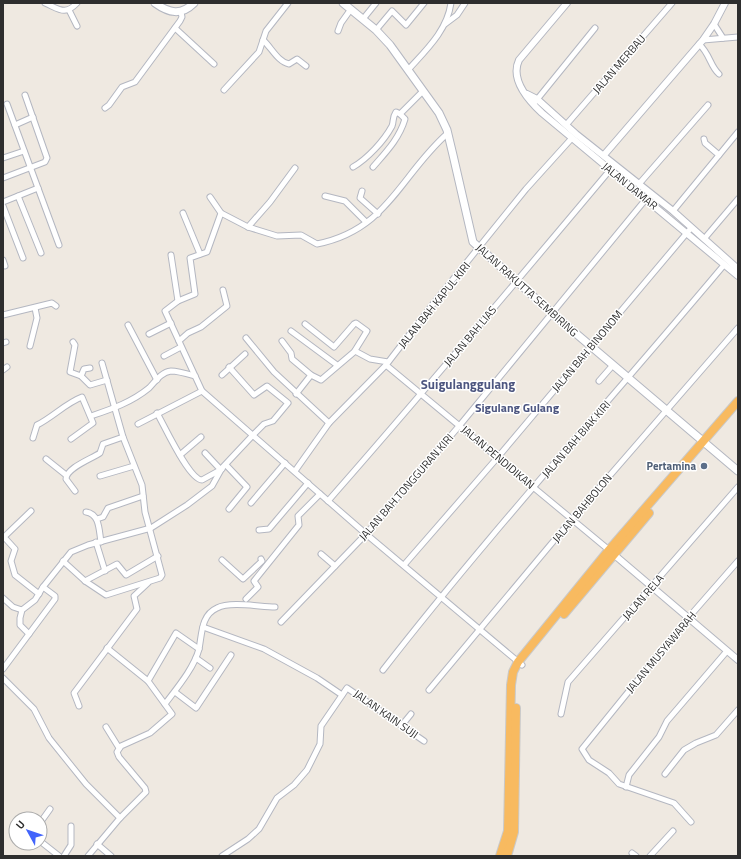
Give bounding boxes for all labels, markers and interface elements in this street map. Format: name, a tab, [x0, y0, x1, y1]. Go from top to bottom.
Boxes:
street label: JALAN MERBAU	[589, 31, 649, 97]
street label: JALAN DAMAR	[599, 159, 661, 214]
street label: JALAN RAKUTTA SEMBIRING	[472, 240, 582, 340]
street label: JALAN BAH KAPUL KIRI	[394, 258, 474, 352]
street label: JALAN BAH LIAS	[440, 302, 500, 370]
street label: JALAN BAH BINONOM	[548, 307, 626, 395]
district label: Suigulanggulang	[421, 374, 515, 394]
street label: JALAN BAH BIAK KIRI	[538, 397, 614, 481]
district label: Sigulang Gulang	[475, 398, 560, 417]
street label: JALAN PENDIDIKAN	[458, 422, 538, 492]
street label: JALAN BAH TONGGURAN KIRI	[355, 430, 457, 544]
place label: Pertamina	[646, 458, 696, 474]
marker: Pertamina	[699, 461, 709, 471]
street label: JALAN BAHBOLON	[548, 470, 616, 546]
street label: JALAN RELA	[619, 570, 668, 623]
street label: JALAN MUSYAWARAH	[622, 608, 700, 696]
street label: JALAN KAIN SUJI	[350, 686, 422, 742]
north arrow	[8, 811, 48, 851]
text: U	[12, 817, 29, 832]

